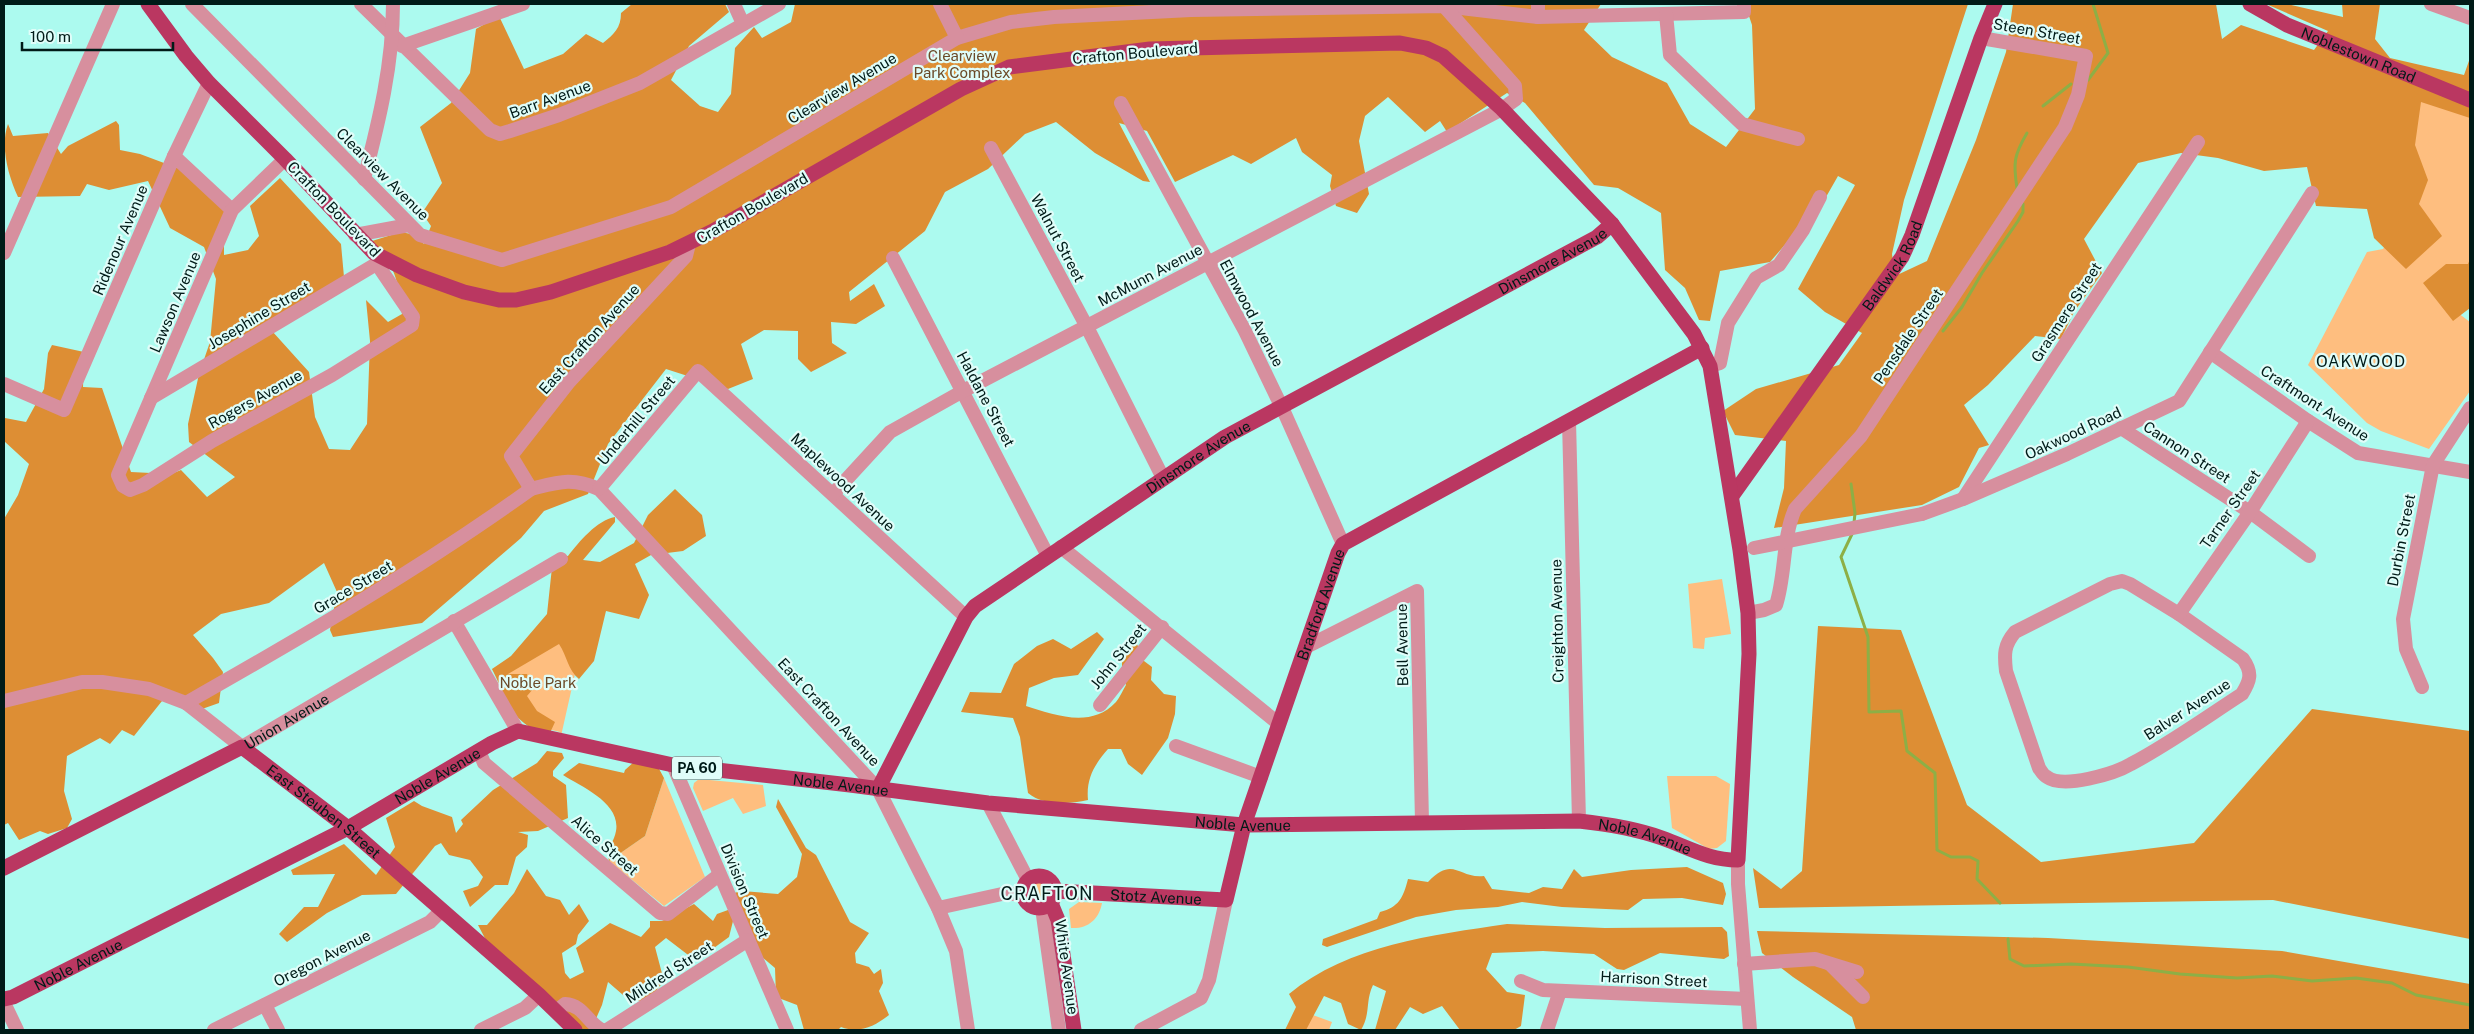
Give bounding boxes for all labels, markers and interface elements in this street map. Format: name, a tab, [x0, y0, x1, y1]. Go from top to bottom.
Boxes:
street label: Steen Street	[1992, 15, 2082, 47]
scale bar	[22, 20, 174, 52]
street label: Noblestown Road	[2299, 23, 2418, 85]
text: 100 m	[30, 28, 71, 45]
street label: Crafton Boulevard	[1071, 39, 1199, 67]
park label: Clearview Park Complex	[914, 47, 1010, 81]
street label: Clearview Avenue	[785, 49, 899, 127]
street label: Barr Avenue	[507, 76, 593, 122]
street label: Clearview Avenue	[333, 124, 433, 224]
street label: Crafton Boulevard	[284, 158, 384, 260]
street label: Crafton Boulevard	[693, 169, 811, 247]
street label: Ridenour Avenue	[89, 182, 151, 298]
street label: Walnut Street	[1028, 191, 1088, 285]
street label: Baldwick Road	[1858, 218, 1925, 314]
street label: Dinsmore Avenue	[1495, 224, 1610, 297]
street label: McMunn Avenue	[1095, 240, 1205, 310]
street label: Lawson Avenue	[146, 249, 204, 355]
street label: Elmwood Avenue	[1217, 257, 1287, 369]
street label: Grasmere Street	[2027, 259, 2105, 365]
street label: Josephine Street	[205, 278, 313, 352]
street label: East Crafton Avenue	[535, 281, 643, 397]
street label: Pensdale Street	[1870, 285, 1946, 387]
street label: Haldane Street	[954, 348, 1018, 450]
district label: OAKWOOD	[2316, 352, 2406, 371]
street label: Craftmont Avenue	[2258, 362, 2372, 444]
street label: Rogers Avenue	[205, 366, 305, 432]
street label: Underhill Street	[594, 372, 678, 468]
street label: Oakwood Road	[2022, 403, 2124, 463]
street label: Dinsmore Avenue	[1143, 417, 1253, 497]
street label: Cannon Street	[2140, 418, 2234, 487]
street label: Maplewood Avenue	[788, 430, 898, 534]
street label: Tarner Street	[2196, 466, 2264, 552]
street label: Durbin Street	[2384, 492, 2418, 588]
street label: Bradford Avenue	[1293, 545, 1348, 662]
street label: Grace Street	[311, 557, 396, 617]
street label: Creighton Avenue	[1547, 559, 1567, 683]
street label: Bell Avenue	[1393, 604, 1411, 686]
street label: John Street	[1087, 620, 1150, 692]
street label: East Crafton Avenue	[774, 654, 884, 770]
park label: Noble Park	[500, 674, 576, 691]
street label: Balver Avenue	[2141, 675, 2233, 743]
street label: Union Avenue	[241, 689, 332, 752]
street label: Noble Avenue	[391, 744, 483, 807]
road number: PA 60	[672, 756, 722, 780]
street label: East Steuben Street	[264, 761, 385, 861]
street label: Noble Avenue	[792, 770, 890, 798]
street label: Alice Street	[568, 811, 642, 879]
street label: Noble Avenue	[1194, 812, 1291, 834]
street label: Noble Avenue	[1597, 815, 1694, 857]
street label: Division Street	[717, 841, 773, 941]
district label: CRAFTON	[1001, 883, 1093, 904]
street label: Stotz Avenue	[1110, 885, 1202, 907]
street label: White Avenue	[1052, 918, 1082, 1016]
street label: Oregon Avenue	[271, 926, 373, 990]
street label: Noble Avenue	[31, 935, 125, 994]
street label: Mildred Street	[622, 937, 716, 1007]
street label: Harrison Street	[1600, 968, 1708, 990]

